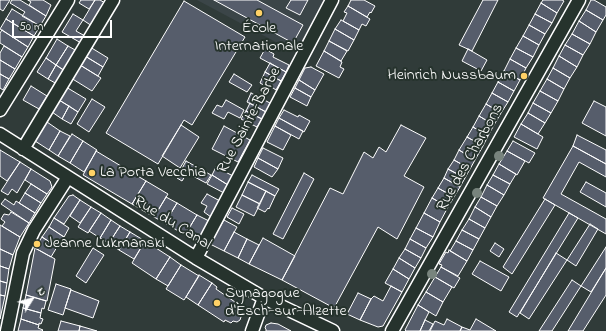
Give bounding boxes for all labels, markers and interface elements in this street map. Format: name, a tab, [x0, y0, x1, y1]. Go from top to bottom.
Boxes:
marker: École Internationale	[254, 8, 264, 18]
scale bar	[14, 12, 114, 38]
text: 50 m	[19, 18, 43, 36]
place label: École Internationale	[215, 19, 303, 57]
street label: Rue Sainte-Barbe	[214, 65, 286, 177]
place label: Heinrich Nussbaum	[387, 66, 516, 86]
marker: Heinrich Nussbaum	[519, 71, 529, 81]
street label: Rue des Charbons	[433, 101, 509, 215]
place label: La Porta Vecchia	[100, 163, 206, 183]
marker: La Porta Vecchia	[87, 168, 97, 178]
street label: Rue du Canal	[130, 193, 214, 255]
place label: Jeanne Lukmanski	[45, 234, 165, 254]
marker: Jeanne Lukmanski	[32, 239, 42, 249]
north arrow	[12, 279, 52, 319]
text: N	[33, 284, 50, 300]
place label: Synagogue d'Esch-sur-Alzette	[225, 284, 347, 322]
marker: Synagogue d'Esch-sur-Alzette	[212, 298, 222, 308]

